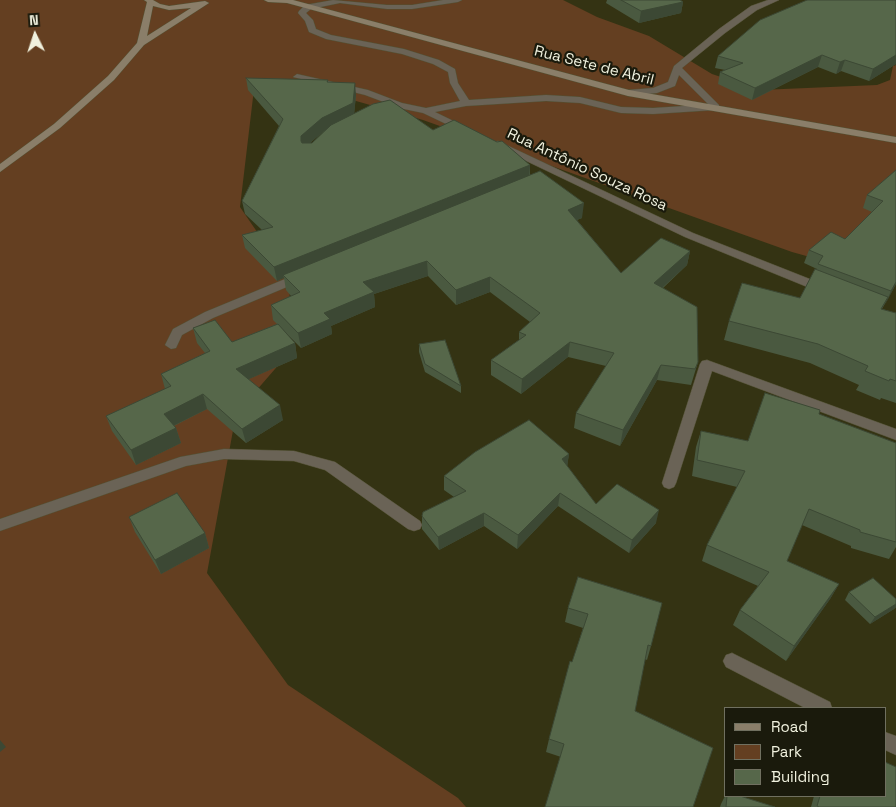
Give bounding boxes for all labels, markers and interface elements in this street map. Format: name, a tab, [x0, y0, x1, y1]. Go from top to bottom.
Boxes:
north arrow	[10, 10, 60, 60]
text: N	[29, 11, 39, 29]
street label: Rua Sete de Abril	[532, 42, 656, 90]
street label: Rua Antônio Souza Rosa	[504, 125, 670, 215]
legend	[724, 707, 886, 797]
text: Road	[771, 717, 808, 736]
text: Park	[771, 742, 802, 761]
text: Building	[771, 767, 830, 786]

